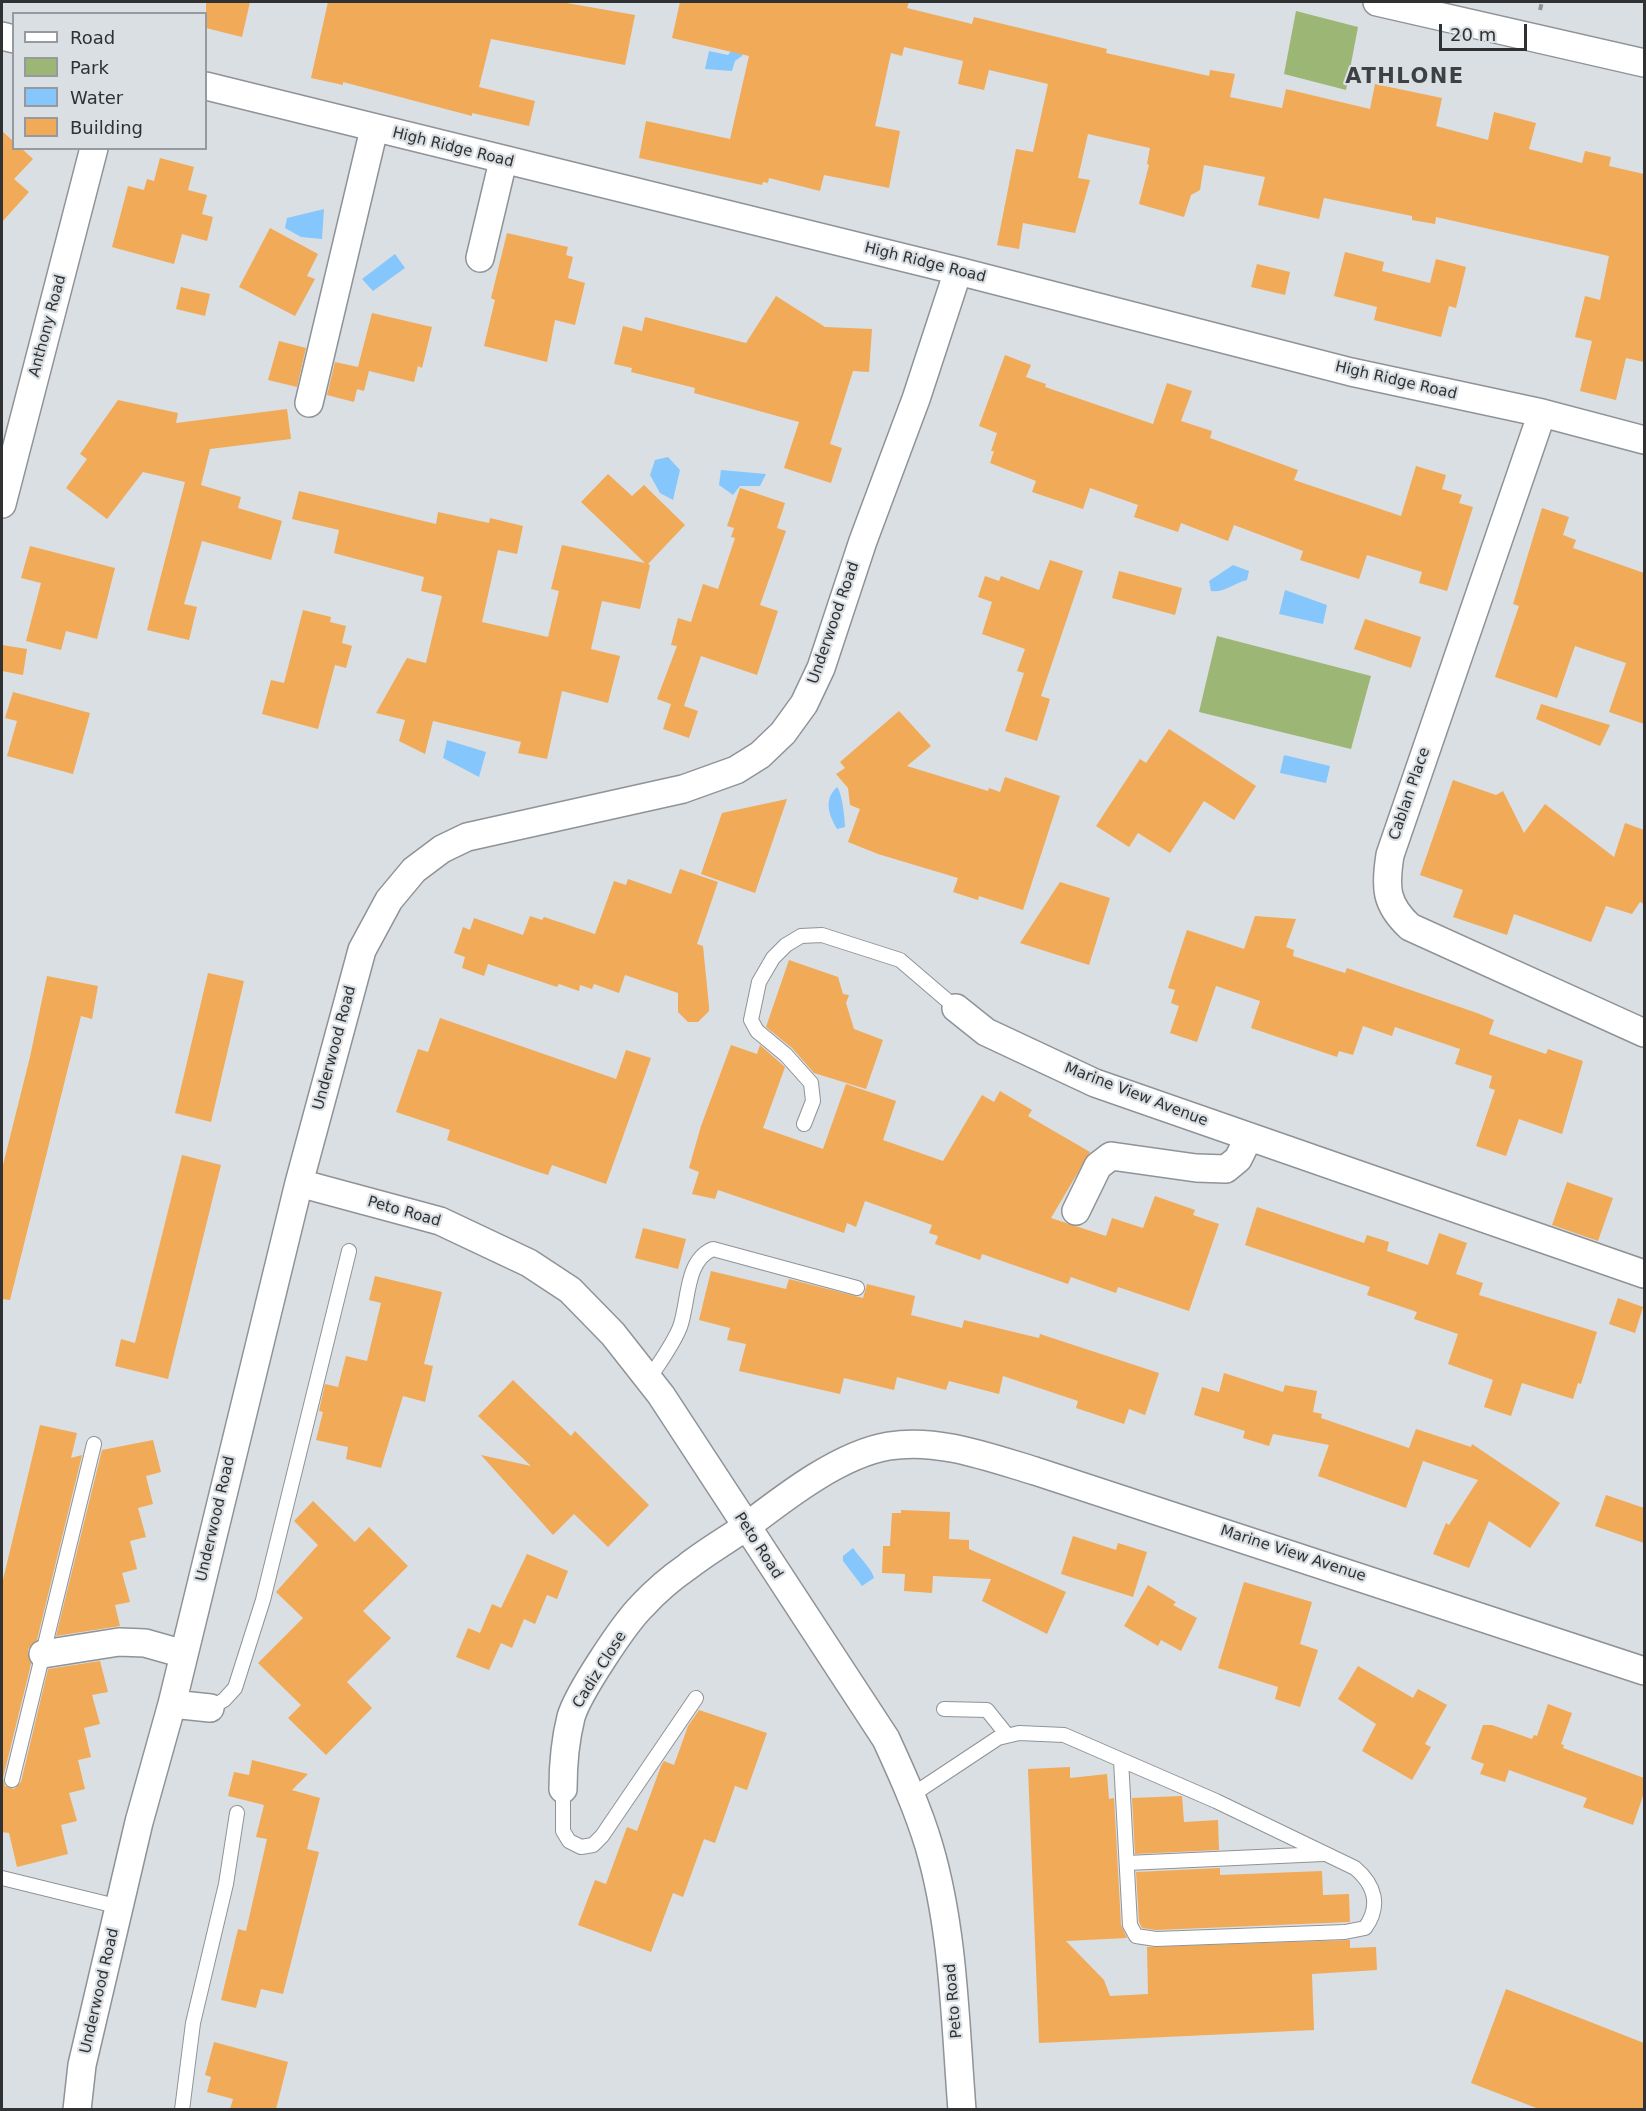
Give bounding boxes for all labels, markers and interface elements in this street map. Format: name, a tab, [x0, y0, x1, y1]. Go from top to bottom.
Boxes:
legend	[12, 12, 207, 150]
scale bar	[1442, 12, 1530, 50]
text: 20 m	[1450, 24, 1496, 45]
text: Road	[70, 27, 115, 48]
text: Park	[70, 57, 109, 78]
district label: ATHLONE	[1345, 65, 1465, 91]
text: Water	[70, 87, 123, 108]
text: Building	[70, 117, 143, 138]
street label: High Ridge Road	[390, 124, 516, 172]
street label: High Ridge Road	[862, 239, 988, 287]
street label: Anthony Road	[26, 273, 70, 379]
street label: High Ridge Road	[1333, 358, 1459, 404]
street label: Underwood Road	[805, 560, 863, 686]
street label: Cablan Place	[1386, 745, 1434, 843]
street label: Underwood Road	[310, 984, 360, 1112]
street label: Marine View Avenue	[1062, 1059, 1210, 1131]
street label: Peto Road	[365, 1193, 443, 1231]
street label: Underwood Road	[193, 1455, 239, 1583]
street label: Peto Road	[730, 1510, 786, 1582]
street label: Marine View Avenue	[1218, 1522, 1368, 1586]
street label: Cadiz Close	[569, 1628, 631, 1712]
street label: Underwood Road	[77, 1927, 123, 2055]
street label: Peto Road	[942, 1963, 966, 2039]

